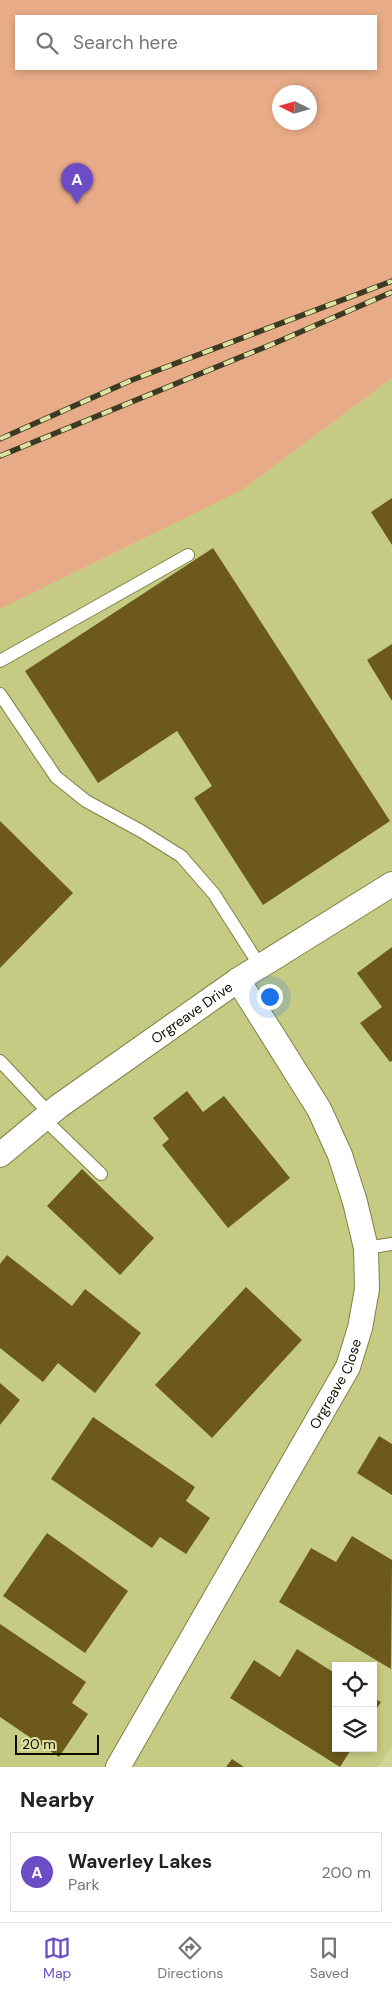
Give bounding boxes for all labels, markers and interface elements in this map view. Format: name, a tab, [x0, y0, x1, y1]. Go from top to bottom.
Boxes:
search box	[15, 15, 377, 70]
icon: search	[33, 29, 61, 57]
text: Search here	[73, 30, 178, 55]
north arrow	[272, 85, 317, 130]
pin: A	[61, 163, 93, 204]
street label: Orgreave Drive	[147, 978, 236, 1048]
your location	[257, 984, 283, 1010]
street label: Orgreave Close	[305, 1336, 365, 1432]
map controls	[332, 1662, 377, 1752]
button: locate	[332, 1662, 377, 1707]
button: layers	[332, 1707, 377, 1752]
scale bar	[15, 1732, 99, 1755]
text: 20 m	[22, 1735, 56, 1753]
text: Nearby	[20, 1786, 94, 1814]
text: Waverley Lakes	[68, 1849, 212, 1874]
text: A	[31, 1862, 43, 1883]
text: 200 m	[322, 1862, 371, 1883]
text: Park	[68, 1874, 100, 1895]
tab: Map	[43, 1934, 71, 1982]
tab: Directions	[158, 1934, 223, 1982]
tab: Saved	[310, 1934, 349, 1982]

